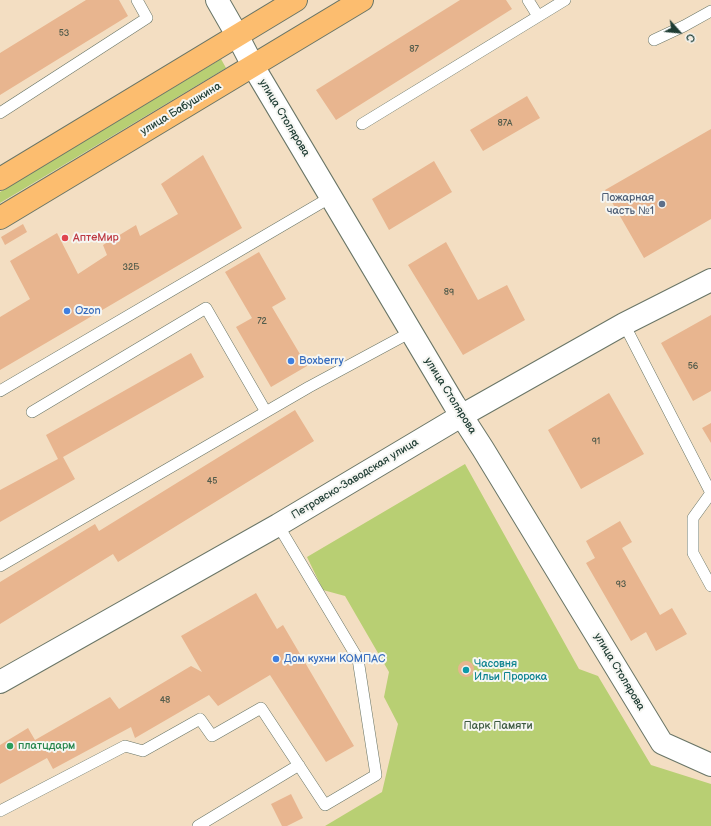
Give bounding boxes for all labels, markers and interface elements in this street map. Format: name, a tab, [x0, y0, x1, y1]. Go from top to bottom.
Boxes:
north arrow	[659, 12, 699, 52]
house number: 53	[59, 29, 69, 39]
text: С	[683, 31, 698, 44]
house number: 87	[409, 45, 419, 55]
street label: улица Столярова	[256, 77, 312, 159]
street label: улица Бабушкина	[138, 80, 224, 138]
house number: 87А	[497, 119, 513, 129]
place label: Пожарная часть №1	[601, 191, 654, 217]
marker: Пожарная часть №1	[657, 199, 667, 209]
place label: АптеМир	[73, 231, 119, 245]
marker: АптеМир	[60, 233, 70, 243]
house number: 32Б	[122, 263, 140, 273]
house number: 89	[444, 288, 454, 298]
place label: Ozon	[75, 304, 101, 318]
marker: Ozon	[62, 306, 72, 316]
house number: 72	[257, 317, 267, 327]
place label: Boxberry	[299, 354, 344, 368]
street label: улица Столярова	[421, 355, 479, 437]
marker: Boxberry	[286, 356, 296, 366]
house number: 56	[688, 362, 698, 372]
street label: Петровско-Заводская улица	[289, 436, 421, 522]
house number: 91	[592, 437, 600, 447]
house number: 45	[207, 477, 217, 487]
house number: 93	[616, 580, 626, 590]
street label: улица Столярова	[591, 631, 647, 713]
place label: Дом кухни КОМПАС	[284, 652, 385, 666]
marker: Дом кухни КОМПАС	[271, 654, 281, 664]
place label: Часовня Ильи Пророка	[474, 657, 547, 683]
marker: Часовня Ильи Пророка	[461, 665, 471, 675]
house number: 48	[160, 696, 170, 706]
park label: Парк Памяти	[463, 719, 533, 733]
place label: платцдарм	[18, 739, 75, 753]
marker: платцдарм	[5, 741, 15, 751]

